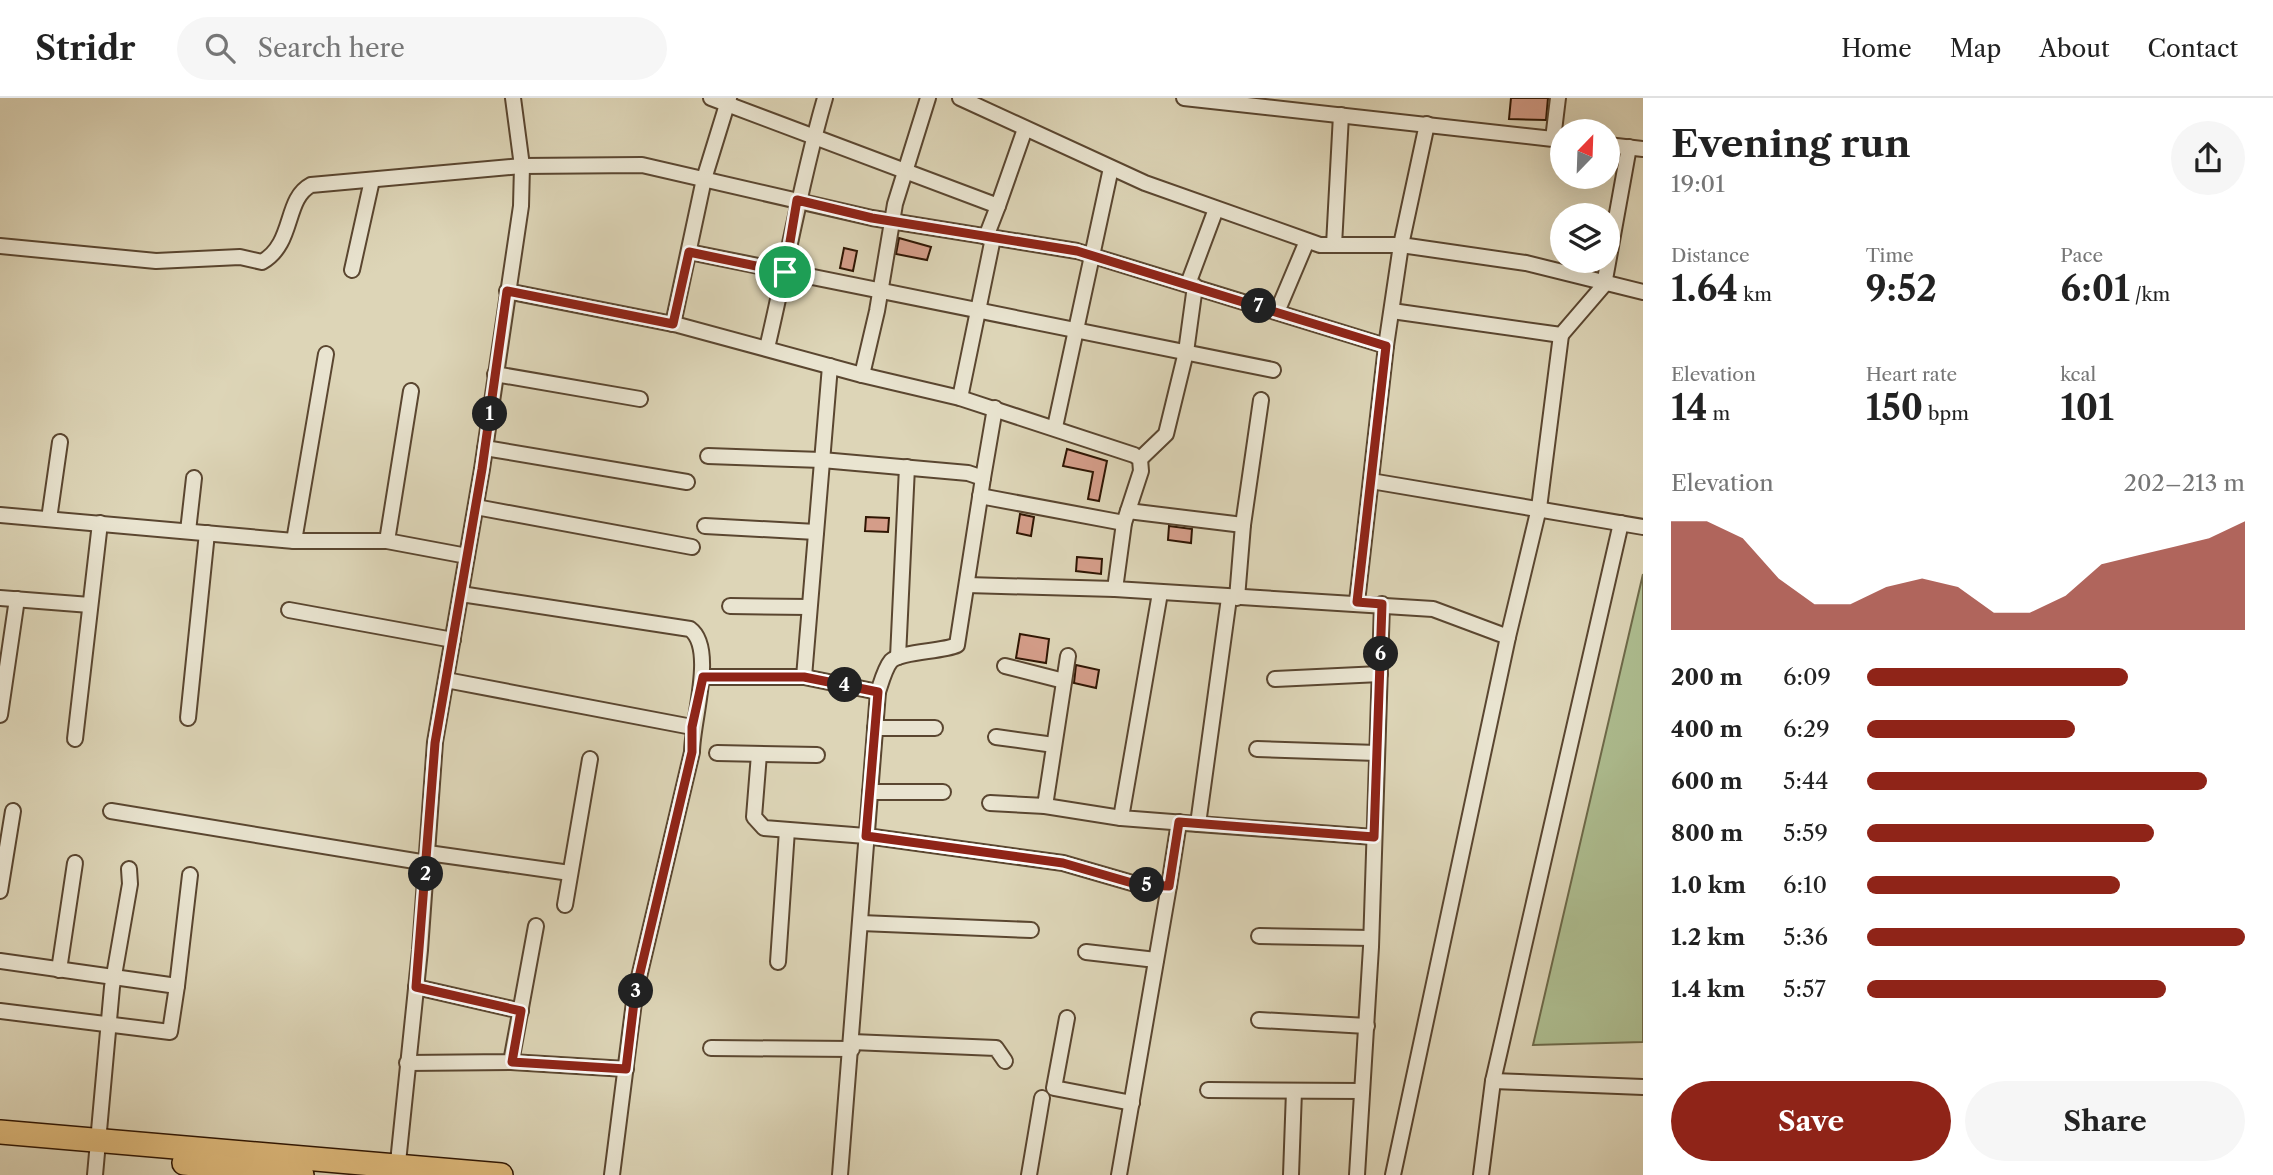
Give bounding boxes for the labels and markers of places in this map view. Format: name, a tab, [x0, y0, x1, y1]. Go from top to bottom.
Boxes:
pin	[755, 242, 815, 302]
pin: 7	[1242, 288, 1276, 324]
pin: 1	[472, 396, 508, 432]
pin: 6	[1364, 636, 1398, 672]
pin: 4	[828, 668, 862, 702]
pin: 2	[408, 856, 444, 892]
pin: 5	[1130, 868, 1164, 902]
pin: 3	[618, 974, 654, 1008]

